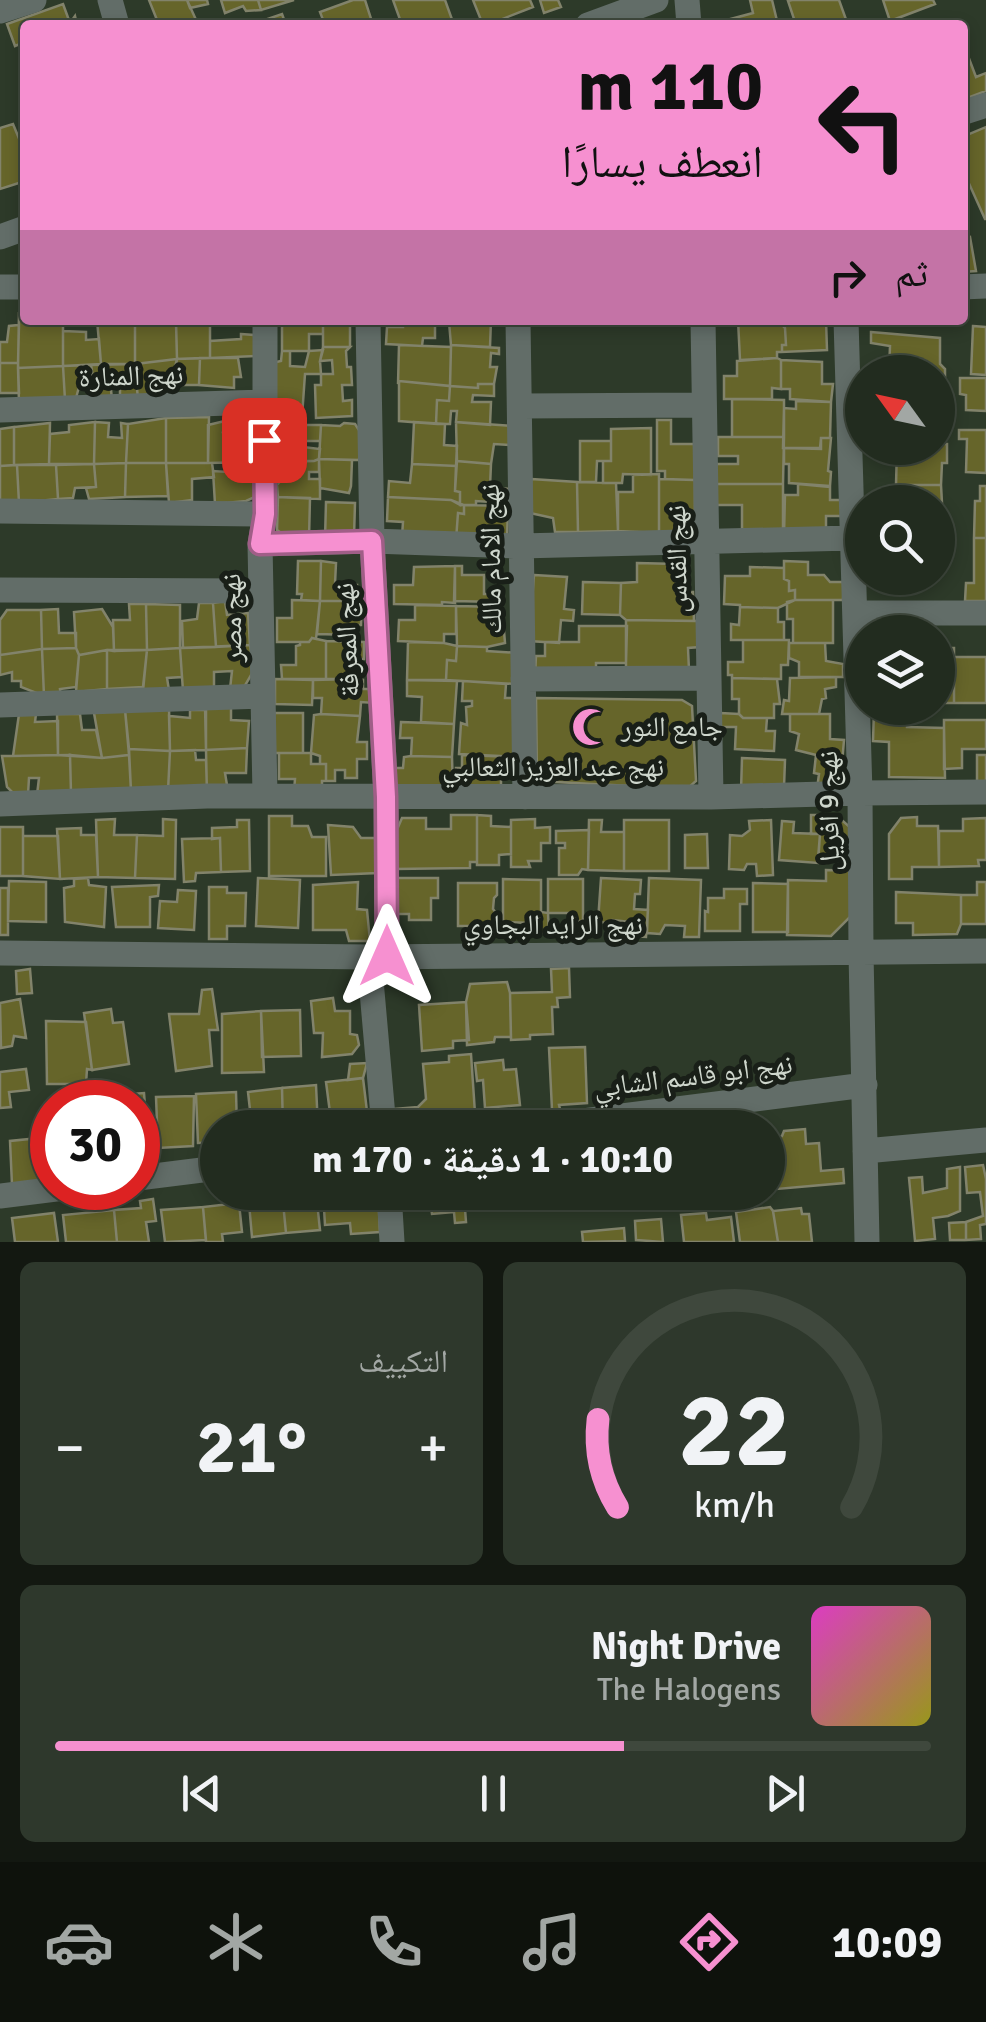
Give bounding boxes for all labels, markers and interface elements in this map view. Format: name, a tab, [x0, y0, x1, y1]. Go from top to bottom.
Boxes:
text: 110 m	[578, 43, 763, 129]
icon: left	[798, 60, 928, 190]
text: انعطف يسارًا	[562, 135, 763, 190]
icon: right	[820, 250, 875, 305]
text: ثم	[895, 250, 928, 297]
north arrow	[845, 355, 955, 465]
map controls	[845, 355, 955, 725]
street label: نهج المنارة	[78, 357, 184, 395]
pin	[222, 398, 307, 483]
icon: arrive	[237, 413, 292, 468]
street label: نهج الامام مالك	[473, 483, 510, 635]
button: search	[845, 485, 955, 595]
street label: نهج القدس	[659, 505, 695, 613]
street label: نهج مصر	[214, 573, 250, 664]
street label: نهج المعرفة	[327, 582, 367, 698]
button: layers	[845, 615, 955, 725]
mosque icon: جامع النور	[570, 706, 612, 748]
place label: جامع النور	[620, 710, 723, 744]
street label: نهج عبد العزيز الثعالبي	[442, 750, 664, 789]
street label: نهج 9 افريل	[811, 751, 847, 871]
position arrow	[335, 904, 439, 1008]
street label: نهج الرايد البجاوي	[463, 908, 643, 947]
street label: نهج ابو قاسم الشابي	[592, 1047, 795, 1110]
speed limit sign: 30	[30, 1080, 160, 1210]
text: 10:10 · 1 دقيقة · 170 m	[312, 1136, 673, 1183]
text: التكييف	[358, 1342, 448, 1381]
text: 22	[678, 1367, 791, 1495]
text: 21°	[196, 1401, 307, 1494]
text: −	[55, 1414, 85, 1482]
text: +	[418, 1414, 448, 1482]
text: km/h	[694, 1483, 775, 1527]
text: Night Drive	[591, 1623, 781, 1670]
text: The Halogens	[597, 1670, 781, 1709]
icon: previous	[174, 1766, 229, 1821]
icon: pause	[466, 1766, 521, 1821]
icon: next	[758, 1766, 813, 1821]
icon: car	[44, 1907, 114, 1977]
icon: climate	[201, 1907, 271, 1977]
icon: phone	[359, 1907, 429, 1977]
icon: music	[517, 1907, 587, 1977]
icon: directions	[674, 1907, 744, 1977]
text: 10:09	[832, 1915, 942, 1970]

